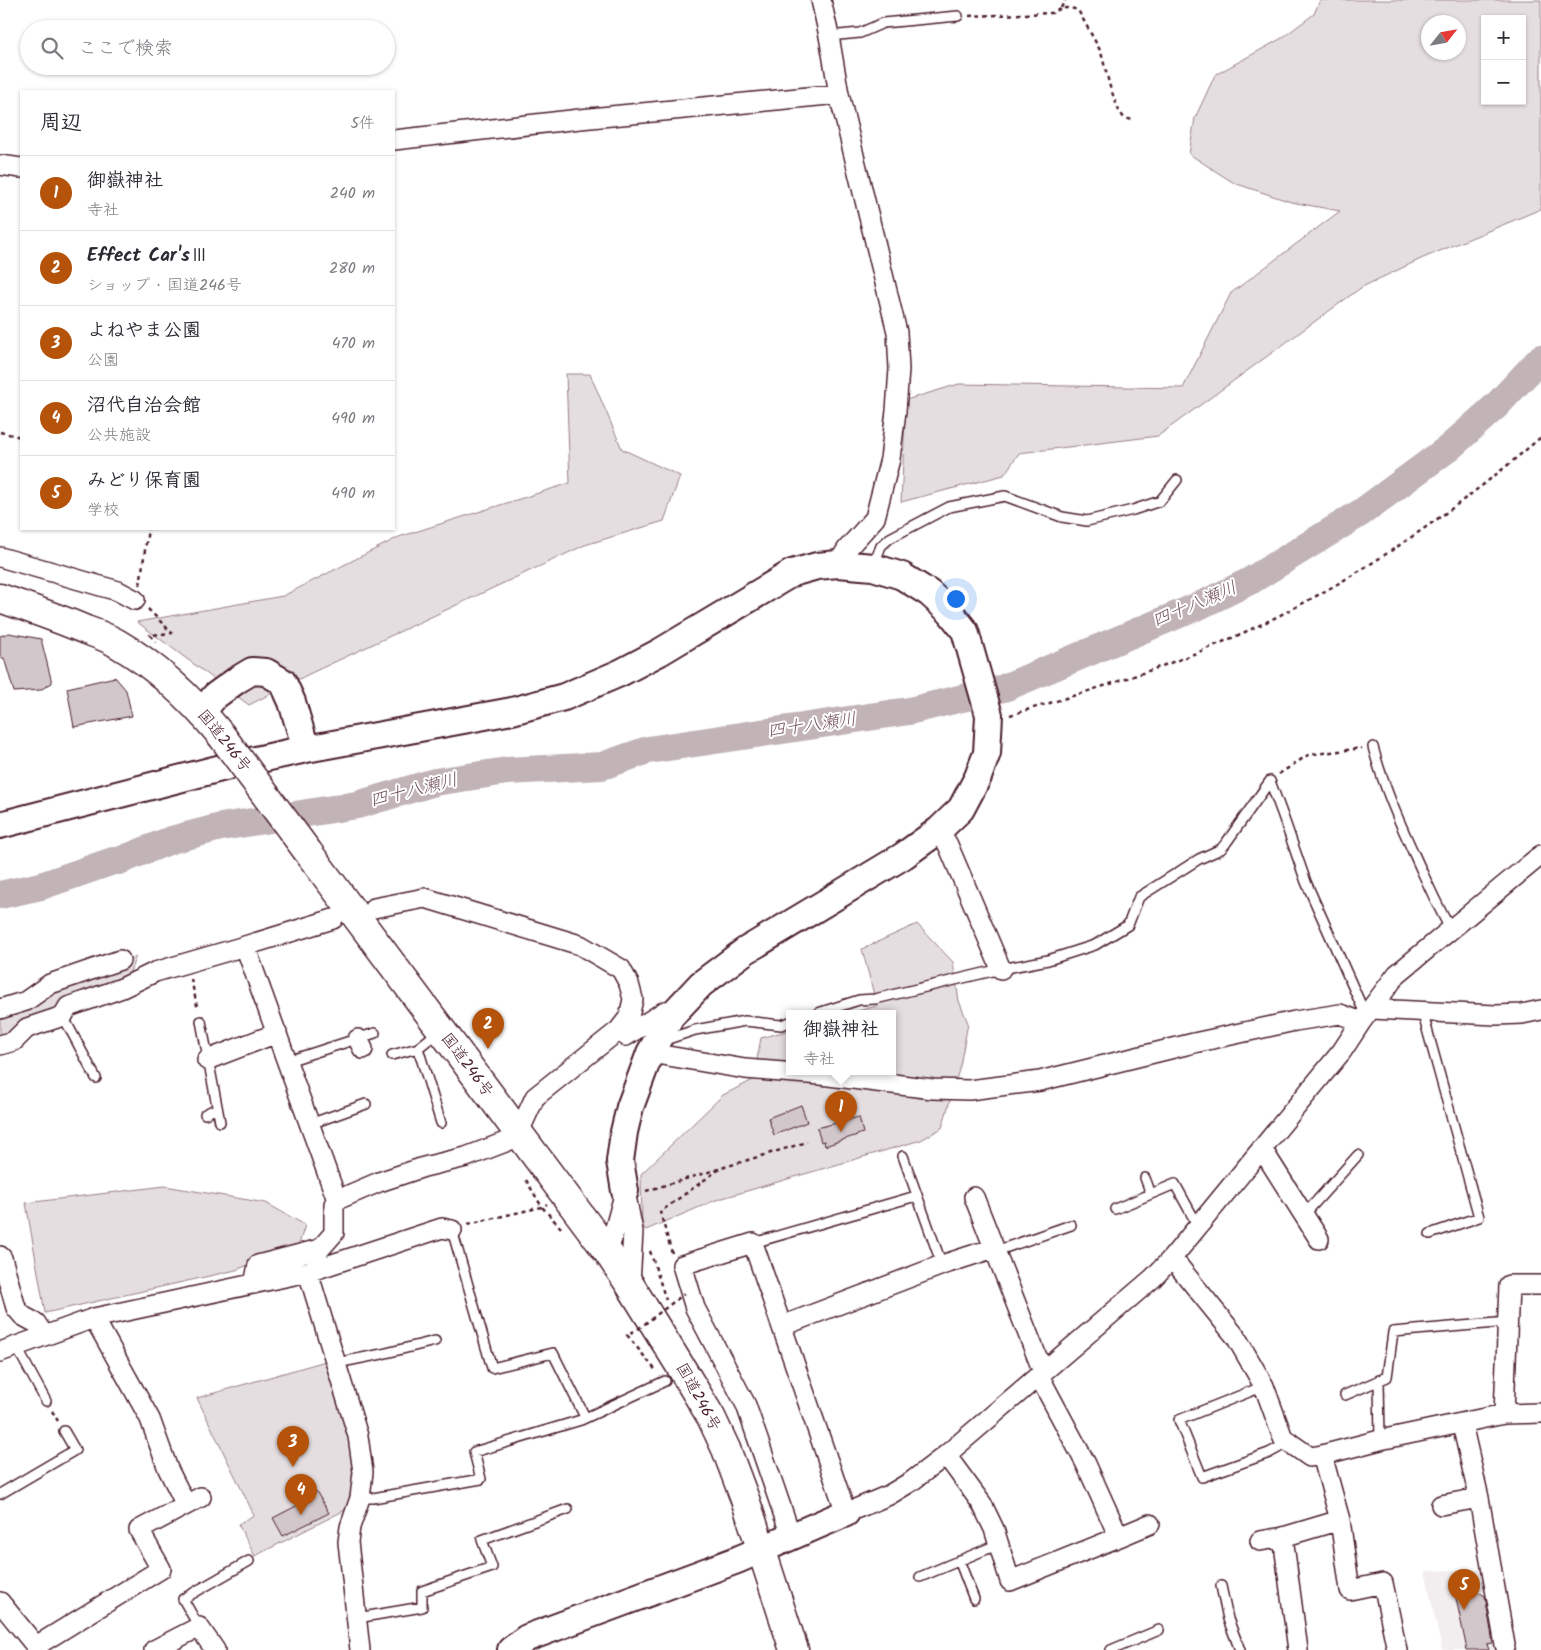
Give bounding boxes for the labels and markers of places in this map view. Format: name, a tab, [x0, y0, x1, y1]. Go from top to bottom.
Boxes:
pin: 2	[472, 1008, 504, 1049]
pin: 1	[825, 1091, 857, 1132]
pin: 3	[277, 1426, 309, 1467]
pin: 4	[285, 1474, 317, 1515]
pin: 5	[1448, 1569, 1480, 1610]

